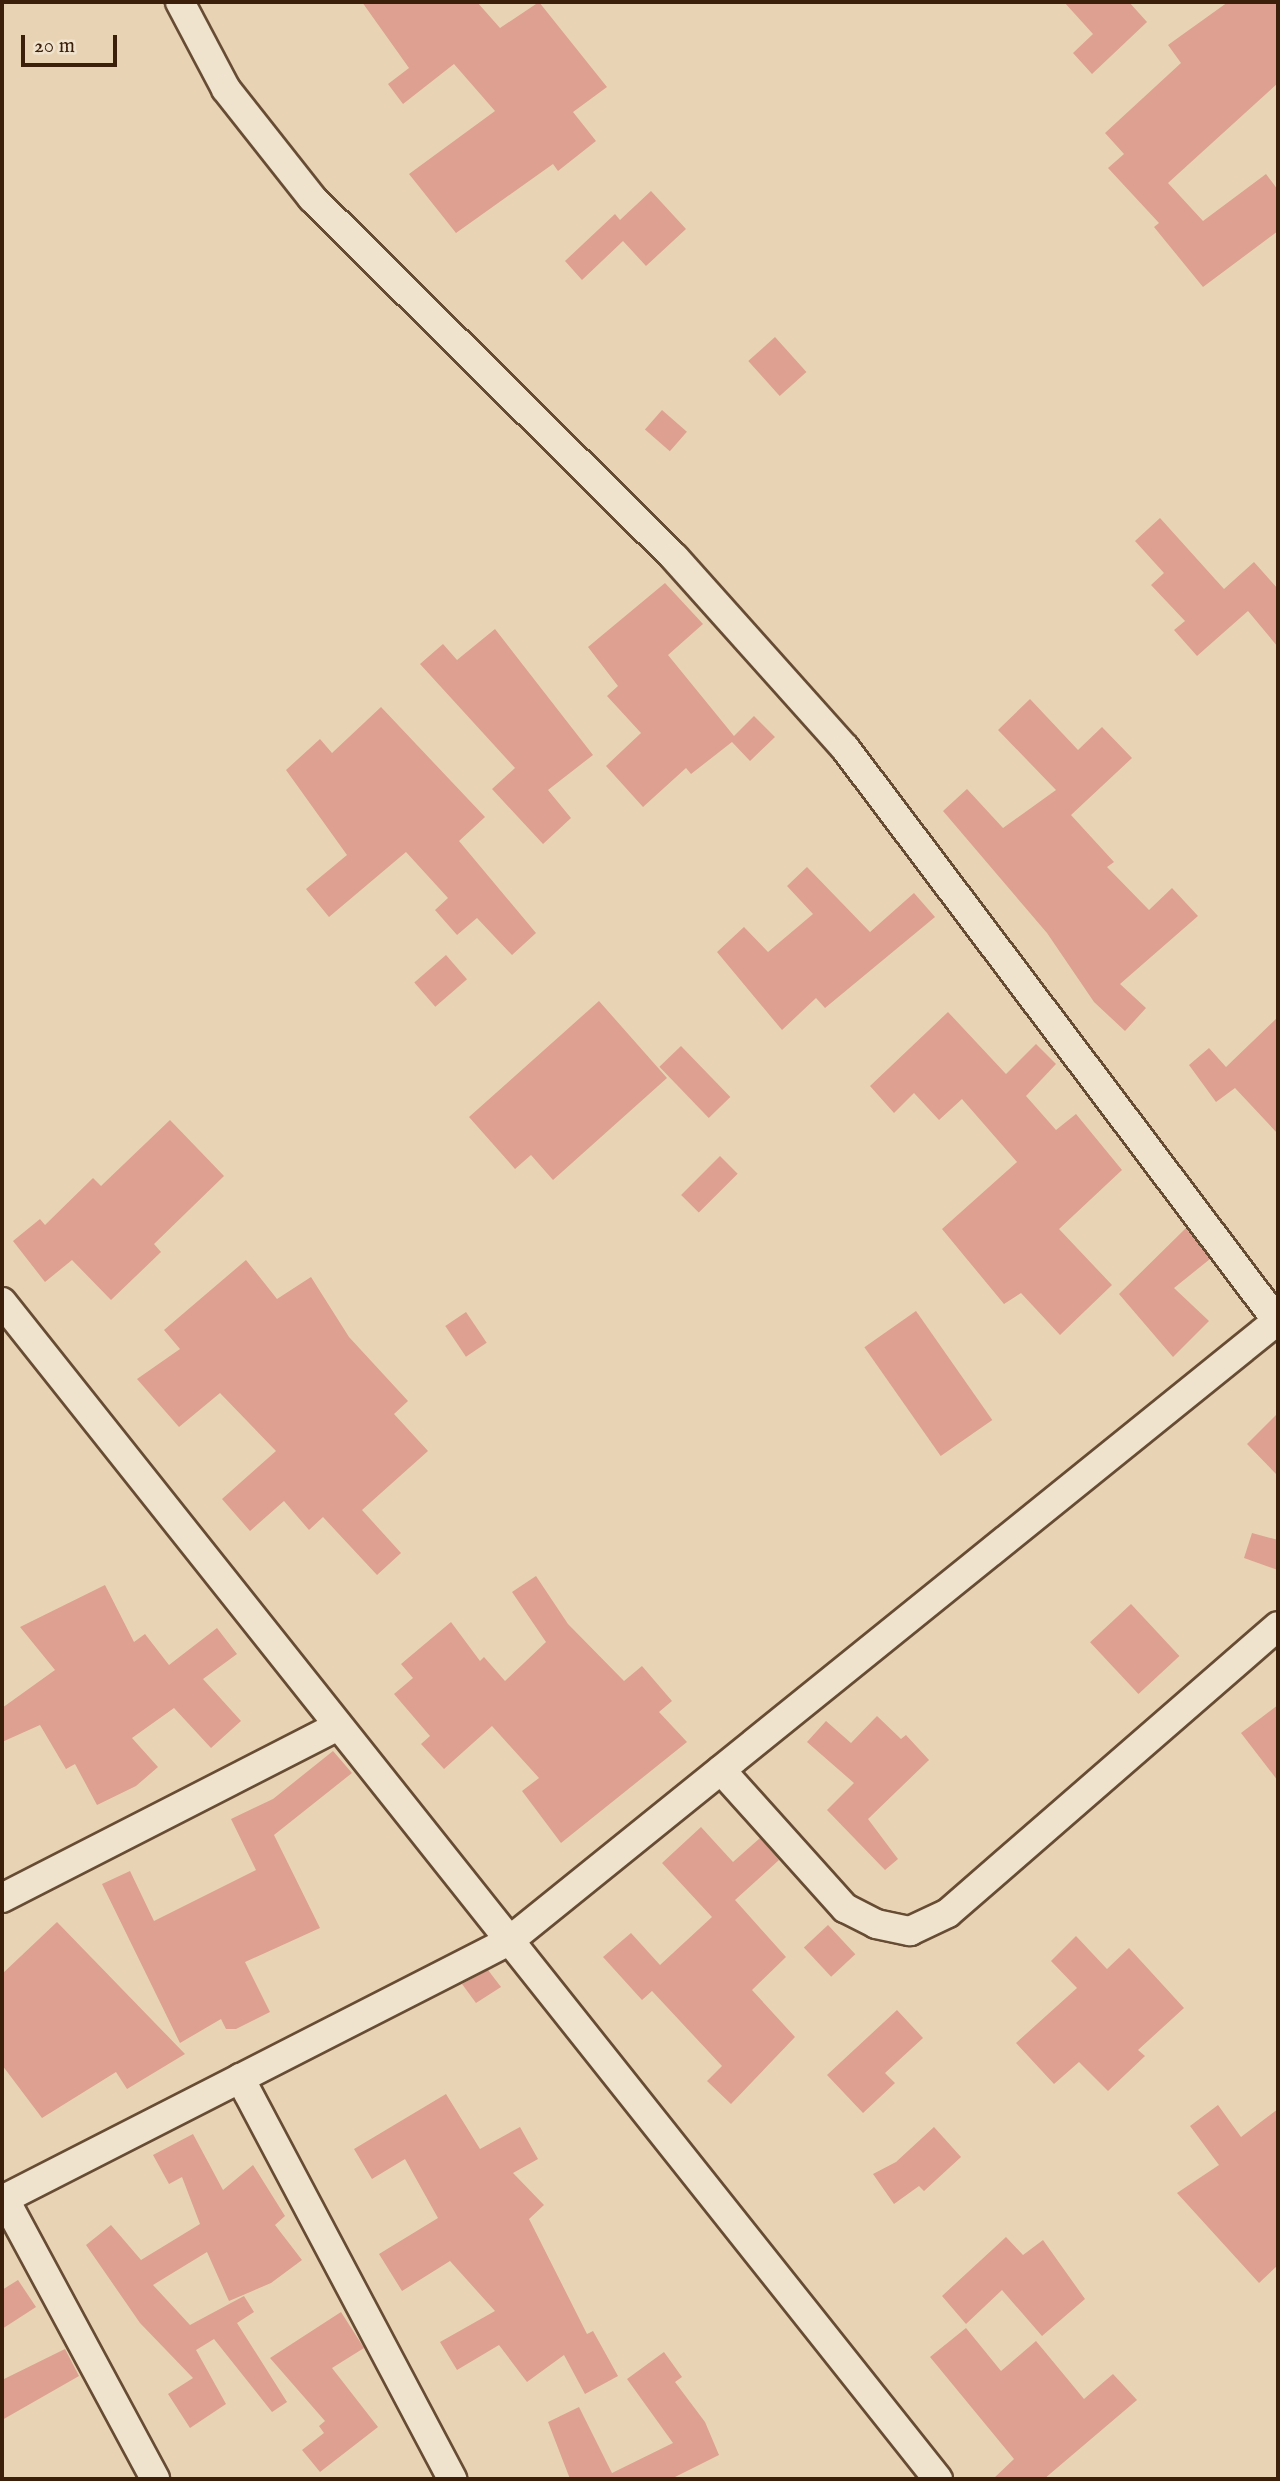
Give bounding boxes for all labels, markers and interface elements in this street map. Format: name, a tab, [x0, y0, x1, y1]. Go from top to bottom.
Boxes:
scale bar	[24, 21, 121, 65]
text: 20 m	[34, 33, 75, 60]

